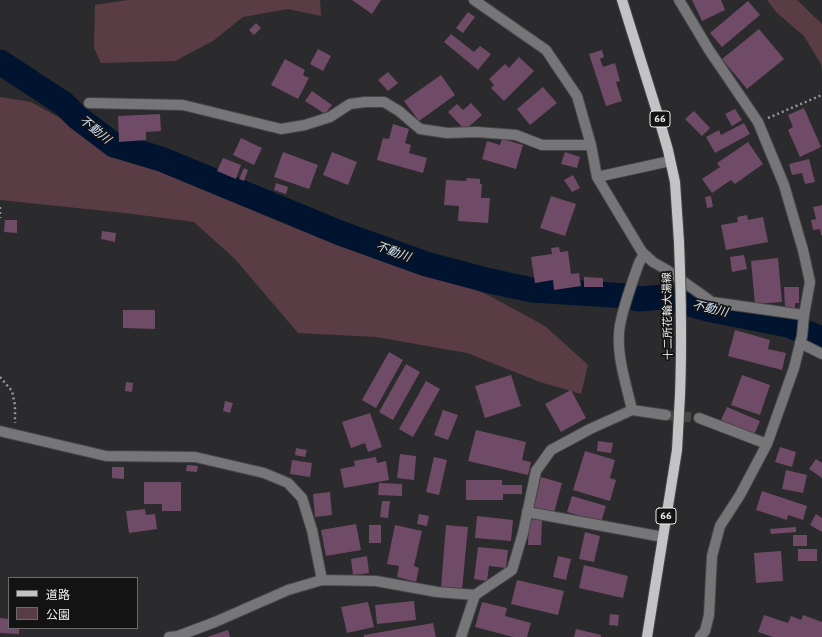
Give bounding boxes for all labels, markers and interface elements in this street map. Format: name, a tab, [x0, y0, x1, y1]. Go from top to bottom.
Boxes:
road number: 66	[650, 111, 670, 127]
water label: 不動川	[76, 113, 114, 147]
water label: 不動川	[374, 239, 412, 265]
street label: 十二所花輪大湯線	[661, 272, 675, 360]
water label: 不動川	[691, 298, 729, 320]
road number: 66	[656, 508, 676, 524]
legend	[8, 577, 138, 629]
text: 道路	[46, 587, 70, 602]
text: 公園	[46, 607, 70, 622]

